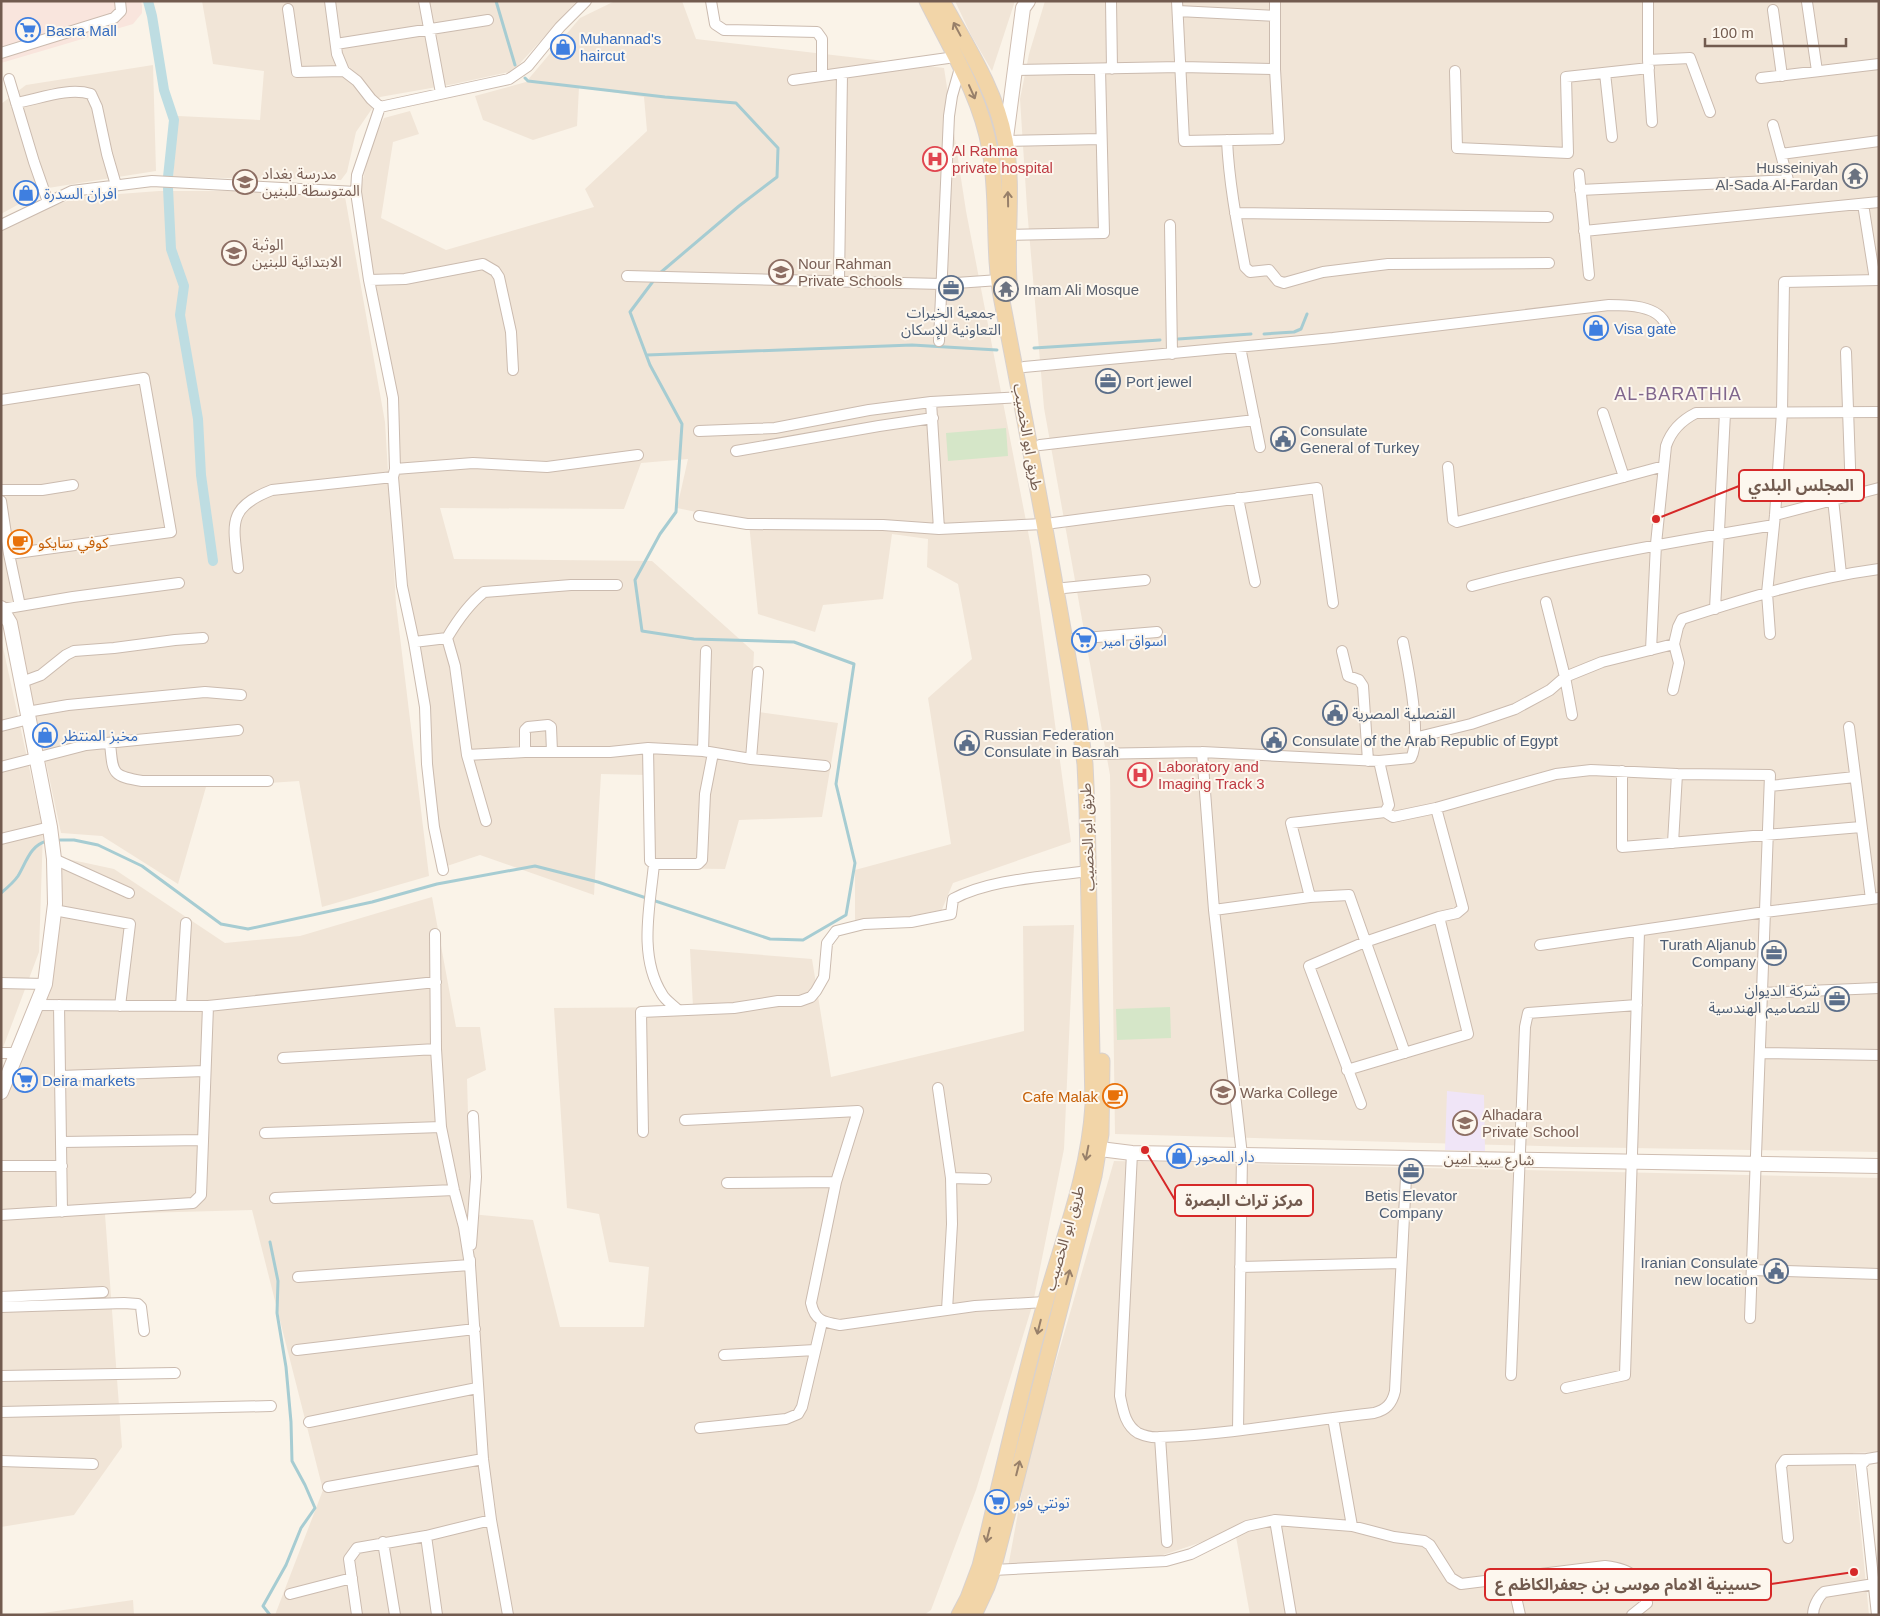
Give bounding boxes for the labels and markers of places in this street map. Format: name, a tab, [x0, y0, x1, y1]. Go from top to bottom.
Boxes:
supermarket icon: Basra Mall	[15, 17, 41, 43]
place label: Basra Mall	[46, 22, 117, 39]
place label: Muhannad's haircut	[580, 30, 661, 64]
shop icon: Muhannad's haircut	[550, 34, 576, 60]
place label: Al Rahma private hospital	[952, 142, 1053, 176]
hospital icon: Al Rahma private hospital	[922, 146, 948, 172]
place label: Husseiniyah Al-Sada Al-Fardan	[1715, 159, 1838, 193]
temple icon: Husseiniyah Al-Sada Al-Fardan	[1842, 163, 1868, 189]
place label: مدرسة بغداد المتوسطة للبنين	[262, 165, 360, 200]
school or university icon: مدرسة بغداد المتوسطة للبنين	[232, 169, 258, 195]
shop icon: افران السدرة	[13, 180, 39, 206]
place label: افران السدرة	[44, 185, 117, 203]
place label: الوثبة الابتدائية للبنين	[252, 236, 342, 271]
school or university icon: الوثبة الابتدائية للبنين	[221, 240, 247, 266]
place label: Nour Rahman Private Schools	[798, 255, 902, 289]
school or university icon: Nour Rahman Private Schools	[768, 259, 794, 285]
office icon: جمعية الخيرات التعاونية للإسكان	[938, 275, 964, 301]
temple icon: Imam Ali Mosque	[993, 276, 1019, 302]
place label: Imam Ali Mosque	[1024, 281, 1139, 298]
place label: جمعية الخيرات التعاونية للإسكان	[901, 304, 1001, 340]
shop icon: Visa gate	[1583, 315, 1609, 341]
place label: Visa gate	[1614, 320, 1676, 337]
office icon: Port jewel	[1095, 368, 1121, 394]
place label: Port jewel	[1126, 373, 1192, 390]
place label: Consulate General of Turkey	[1300, 422, 1420, 456]
public building icon: Consulate General of Turkey	[1270, 426, 1296, 452]
callout: المجلس البلدي	[1739, 470, 1864, 501]
cafe icon: كوفي سايكو	[7, 529, 33, 555]
place label: كوفي سايكو	[38, 534, 109, 554]
supermarket icon: اسواق امير	[1071, 627, 1097, 653]
place label: اسواق امير	[1101, 632, 1167, 650]
public building icon: القنصلية المصرية	[1322, 700, 1348, 726]
place label: القنصلية المصرية	[1352, 705, 1455, 723]
shop icon: مخبز المنتظر	[32, 722, 58, 748]
place label: Russian Federation Consulate in Basrah	[984, 726, 1119, 760]
place label: مخبز المنتظر	[61, 727, 138, 745]
public building icon: Consulate of the Arab Republic of Egypt	[1261, 727, 1287, 753]
public building icon: Russian Federation Consulate in Basrah	[954, 730, 980, 756]
place label: Consulate of the Arab Republic of Egypt	[1292, 732, 1559, 749]
place label: Laboratory and Imaging Track 3	[1158, 758, 1265, 792]
hospital icon: Laboratory and Imaging Track 3	[1127, 762, 1153, 788]
place label: Turath Aljanub Company	[1660, 936, 1756, 970]
office icon: Turath Aljanub Company	[1761, 940, 1787, 966]
place label: شركة الديوان للتصاميم الهندسية	[1708, 982, 1820, 1019]
office icon: شركة الديوان للتصاميم الهندسية	[1824, 986, 1850, 1012]
supermarket icon: Deira markets	[12, 1067, 38, 1093]
place label: Deira markets	[42, 1072, 135, 1089]
school or university icon: Warka College	[1210, 1079, 1236, 1105]
cafe icon: Cafe Malak	[1102, 1083, 1128, 1109]
place label: Warka College	[1240, 1084, 1338, 1101]
place label: Cafe Malak	[1022, 1088, 1098, 1105]
place label: Alhadara Private School	[1482, 1106, 1579, 1140]
school or university icon: Alhadara Private School	[1452, 1110, 1478, 1136]
shop icon: دار المحور	[1166, 1143, 1192, 1169]
place label: دار المحور	[1195, 1148, 1255, 1166]
office icon: Betis Elevator Company	[1398, 1158, 1424, 1184]
callout: مركز تراث البصرة	[1175, 1185, 1313, 1216]
place label: Betis Elevator Company	[1365, 1187, 1457, 1221]
place label: Iranian Consulate new location	[1640, 1254, 1758, 1288]
public building icon: Iranian Consulate new location	[1763, 1258, 1789, 1284]
supermarket icon: تونتي فور	[984, 1489, 1010, 1515]
place label: تونتي فور	[1013, 1494, 1070, 1514]
callout: حسينية الامام موسى بن جعفرالكاظم ع	[1485, 1569, 1771, 1600]

